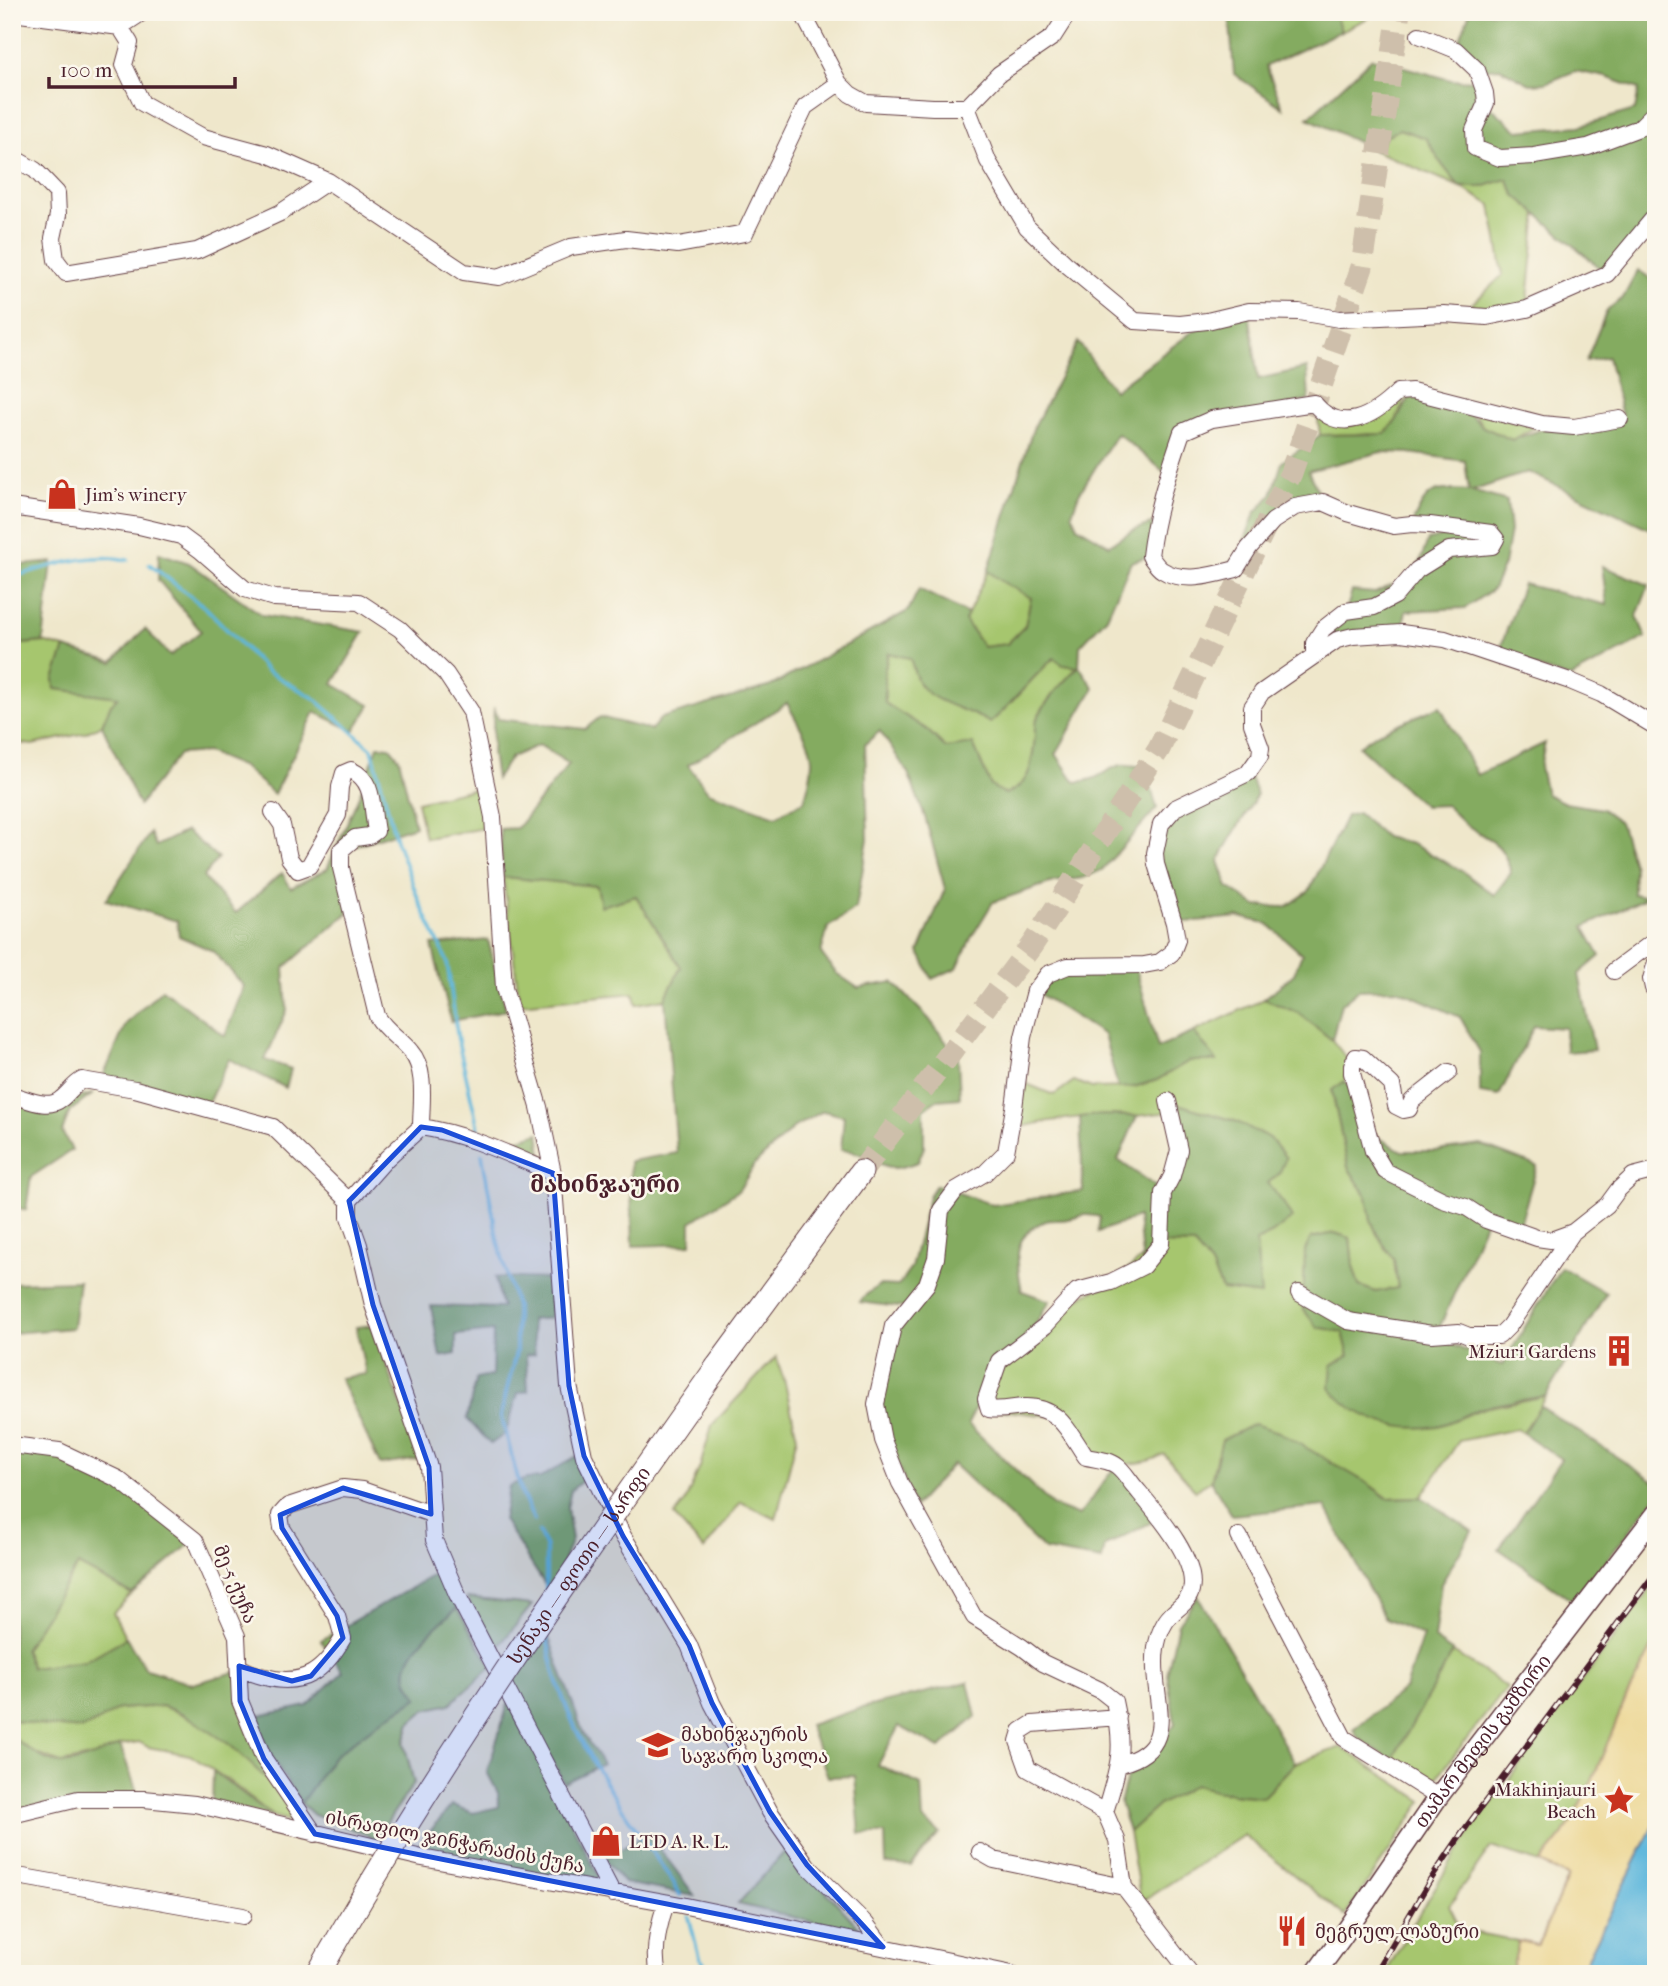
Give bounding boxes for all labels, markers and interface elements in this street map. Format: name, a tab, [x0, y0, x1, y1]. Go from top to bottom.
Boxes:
scale bar	[49, 46, 234, 90]
text: 100 m	[60, 58, 113, 82]
shop icon: Jim's winery	[45, 477, 79, 511]
place label: Jim's winery	[83, 484, 187, 506]
district label: მახინჯაური	[530, 1171, 680, 1198]
building icon: Mziuri Gardens	[1602, 1334, 1636, 1368]
place label: Mziuri Gardens	[1468, 1341, 1596, 1363]
street label: სენაკი — ფოთი — სარფი	[504, 1463, 655, 1669]
street label: მე-5 ქუჩა	[209, 1542, 261, 1627]
street label: თამარ მეფის გამზირი	[1410, 1650, 1556, 1832]
place label: მახინჯაურის საჯარო სკოლა	[681, 1724, 828, 1768]
school or university icon: მახინჯაურის საჯარო სკოლა	[641, 1728, 675, 1762]
place label: Makhinjauri Beach	[1495, 1779, 1596, 1823]
place icon: Makhinjauri Beach	[1602, 1783, 1636, 1817]
street label: ისრაფილ ჯინჭარაძის ქუჩა	[324, 1806, 586, 1878]
shop icon: LTD A. R. L.	[589, 1824, 623, 1858]
place label: LTD A. R. L.	[629, 1831, 728, 1853]
restaurant icon: მეგრულ-ლაზური	[1275, 1914, 1309, 1948]
place label: მეგრულ-ლაზური	[1315, 1921, 1479, 1943]

